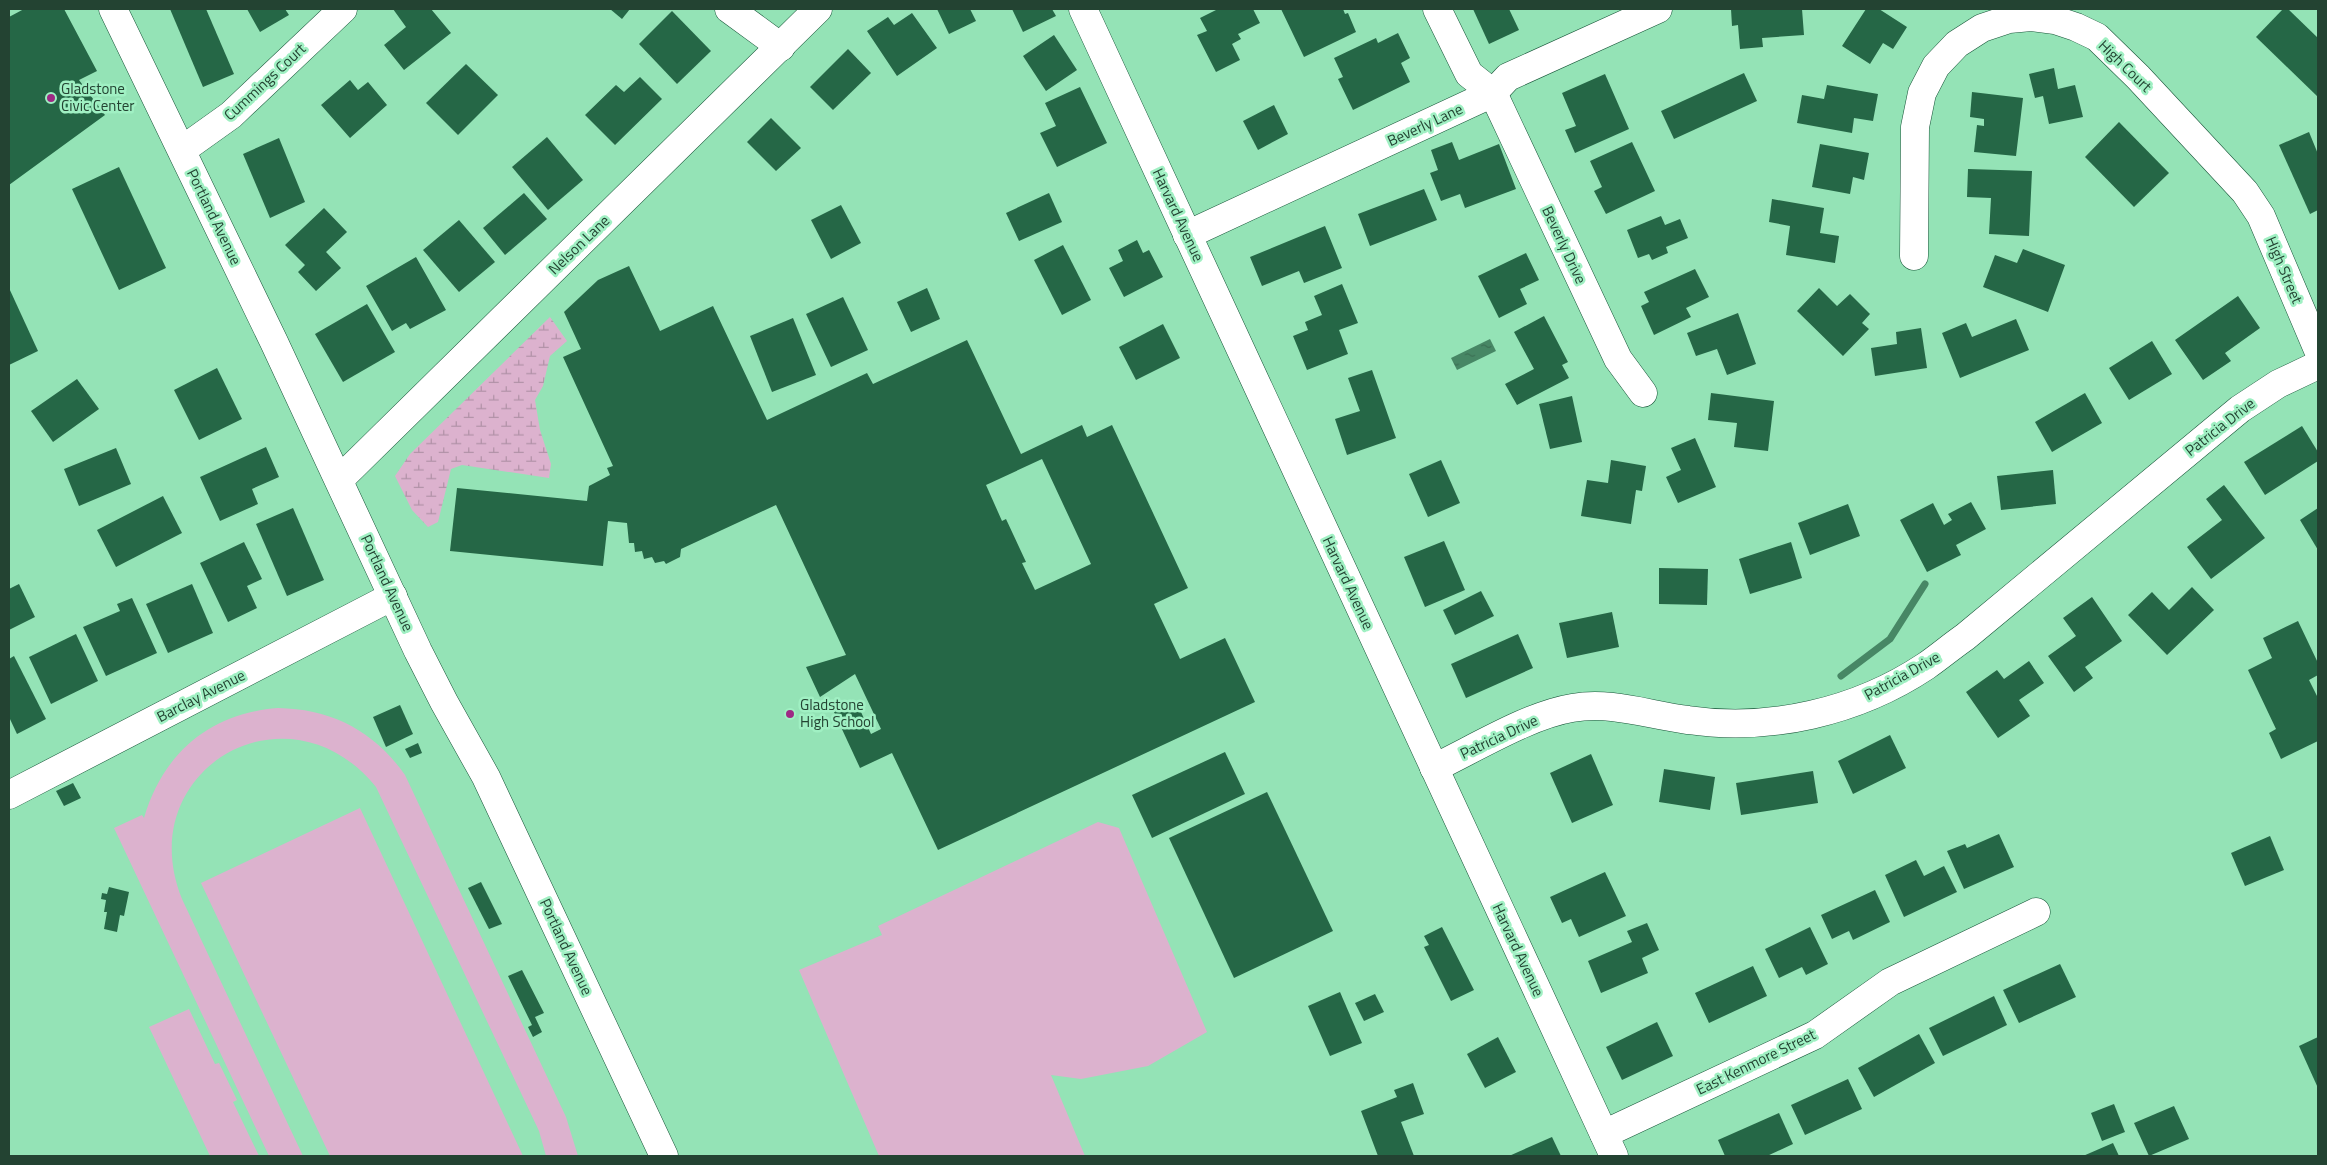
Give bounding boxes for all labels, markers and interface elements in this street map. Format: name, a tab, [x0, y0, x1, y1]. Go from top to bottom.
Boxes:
street label: High Court	[2093, 34, 2158, 98]
street label: Cummings Court	[219, 37, 311, 126]
place label: Gladstone Civic Center	[61, 77, 134, 117]
marker: Gladstone Civic Center	[45, 92, 57, 104]
street label: Beverly Lane	[1383, 97, 1466, 152]
street label: Harvard Avenue	[1147, 164, 1210, 265]
street label: Portland Avenue	[181, 165, 248, 269]
street label: Beverly Drive	[1536, 202, 1592, 287]
street label: Nelson Lane	[543, 209, 615, 280]
street label: High Street	[2260, 233, 2309, 308]
street label: Patricia Drive	[2180, 392, 2260, 461]
street label: Portland Avenue	[355, 531, 420, 635]
street label: Harvard Avenue	[1317, 532, 1380, 633]
street label: Patricia Drive	[1860, 645, 1944, 706]
street label: Barclay Avenue	[152, 663, 249, 728]
place label: Gladstone High School	[800, 693, 875, 733]
marker: Gladstone High School	[784, 708, 796, 720]
street label: Patricia Drive	[1456, 708, 1542, 765]
street label: Portland Avenue	[534, 895, 599, 999]
street label: Harvard Avenue	[1487, 899, 1550, 1000]
street label: East Kenmore Street	[1692, 1022, 1820, 1100]

